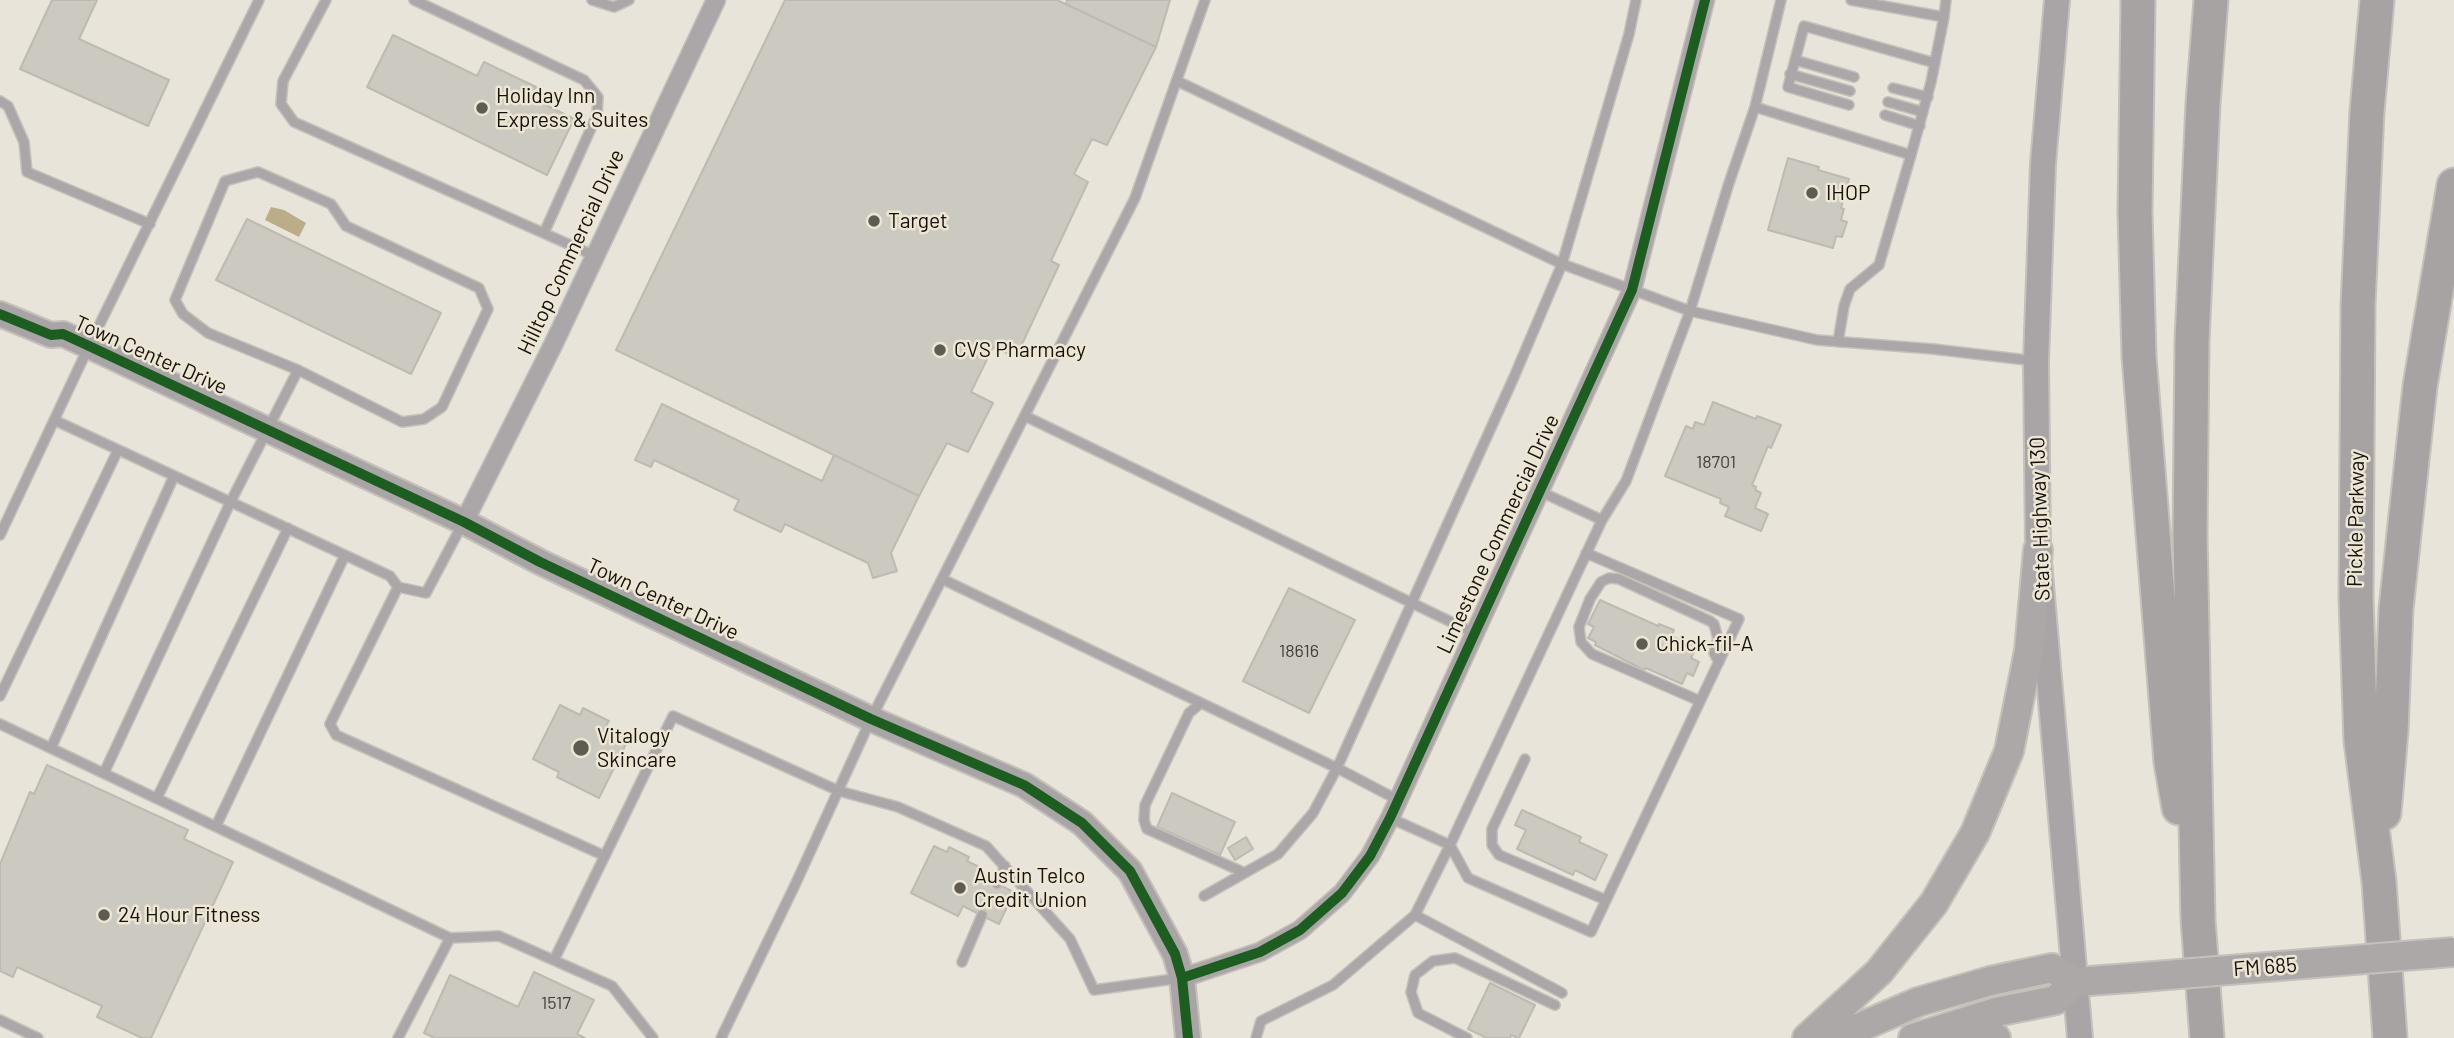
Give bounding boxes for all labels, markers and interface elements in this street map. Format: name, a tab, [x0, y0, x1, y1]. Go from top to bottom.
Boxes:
place label: Holiday Inn Express & Suites	[496, 83, 648, 133]
marker: Holiday Inn Express & Suites	[474, 100, 490, 116]
street label: Hilltop Commercial Drive	[512, 145, 630, 359]
place label: IHOP	[1826, 180, 1871, 206]
marker: IHOP	[1804, 185, 1820, 201]
place label: Target	[888, 208, 948, 234]
marker: Target	[866, 213, 882, 229]
street label: Town Center Drive	[71, 310, 231, 400]
place label: CVS Pharmacy	[954, 337, 1086, 363]
marker: CVS Pharmacy	[932, 342, 948, 358]
street label: Limestone Commercial Drive	[1431, 410, 1565, 658]
street label: State Highway 130	[2025, 437, 2055, 601]
house number: 18701	[1696, 451, 1736, 473]
street label: Pickle Parkway	[2342, 451, 2370, 587]
street label: Town Center Drive	[583, 553, 743, 645]
place label: Chick-fil-A	[1656, 631, 1753, 657]
marker: Chick-fil-A	[1634, 636, 1650, 652]
house number: 18616	[1279, 640, 1319, 662]
place label: Vitalogy Skincare	[597, 723, 677, 773]
marker: Vitalogy Skincare	[571, 738, 591, 758]
place label: Austin Telco Credit Union	[974, 863, 1087, 913]
marker: Austin Telco Credit Union	[952, 880, 968, 896]
place label: 24 Hour Fitness	[118, 902, 260, 928]
marker: 24 Hour Fitness	[96, 907, 112, 923]
street label: FM 685	[2232, 952, 2298, 982]
house number: 1517	[541, 992, 571, 1014]

